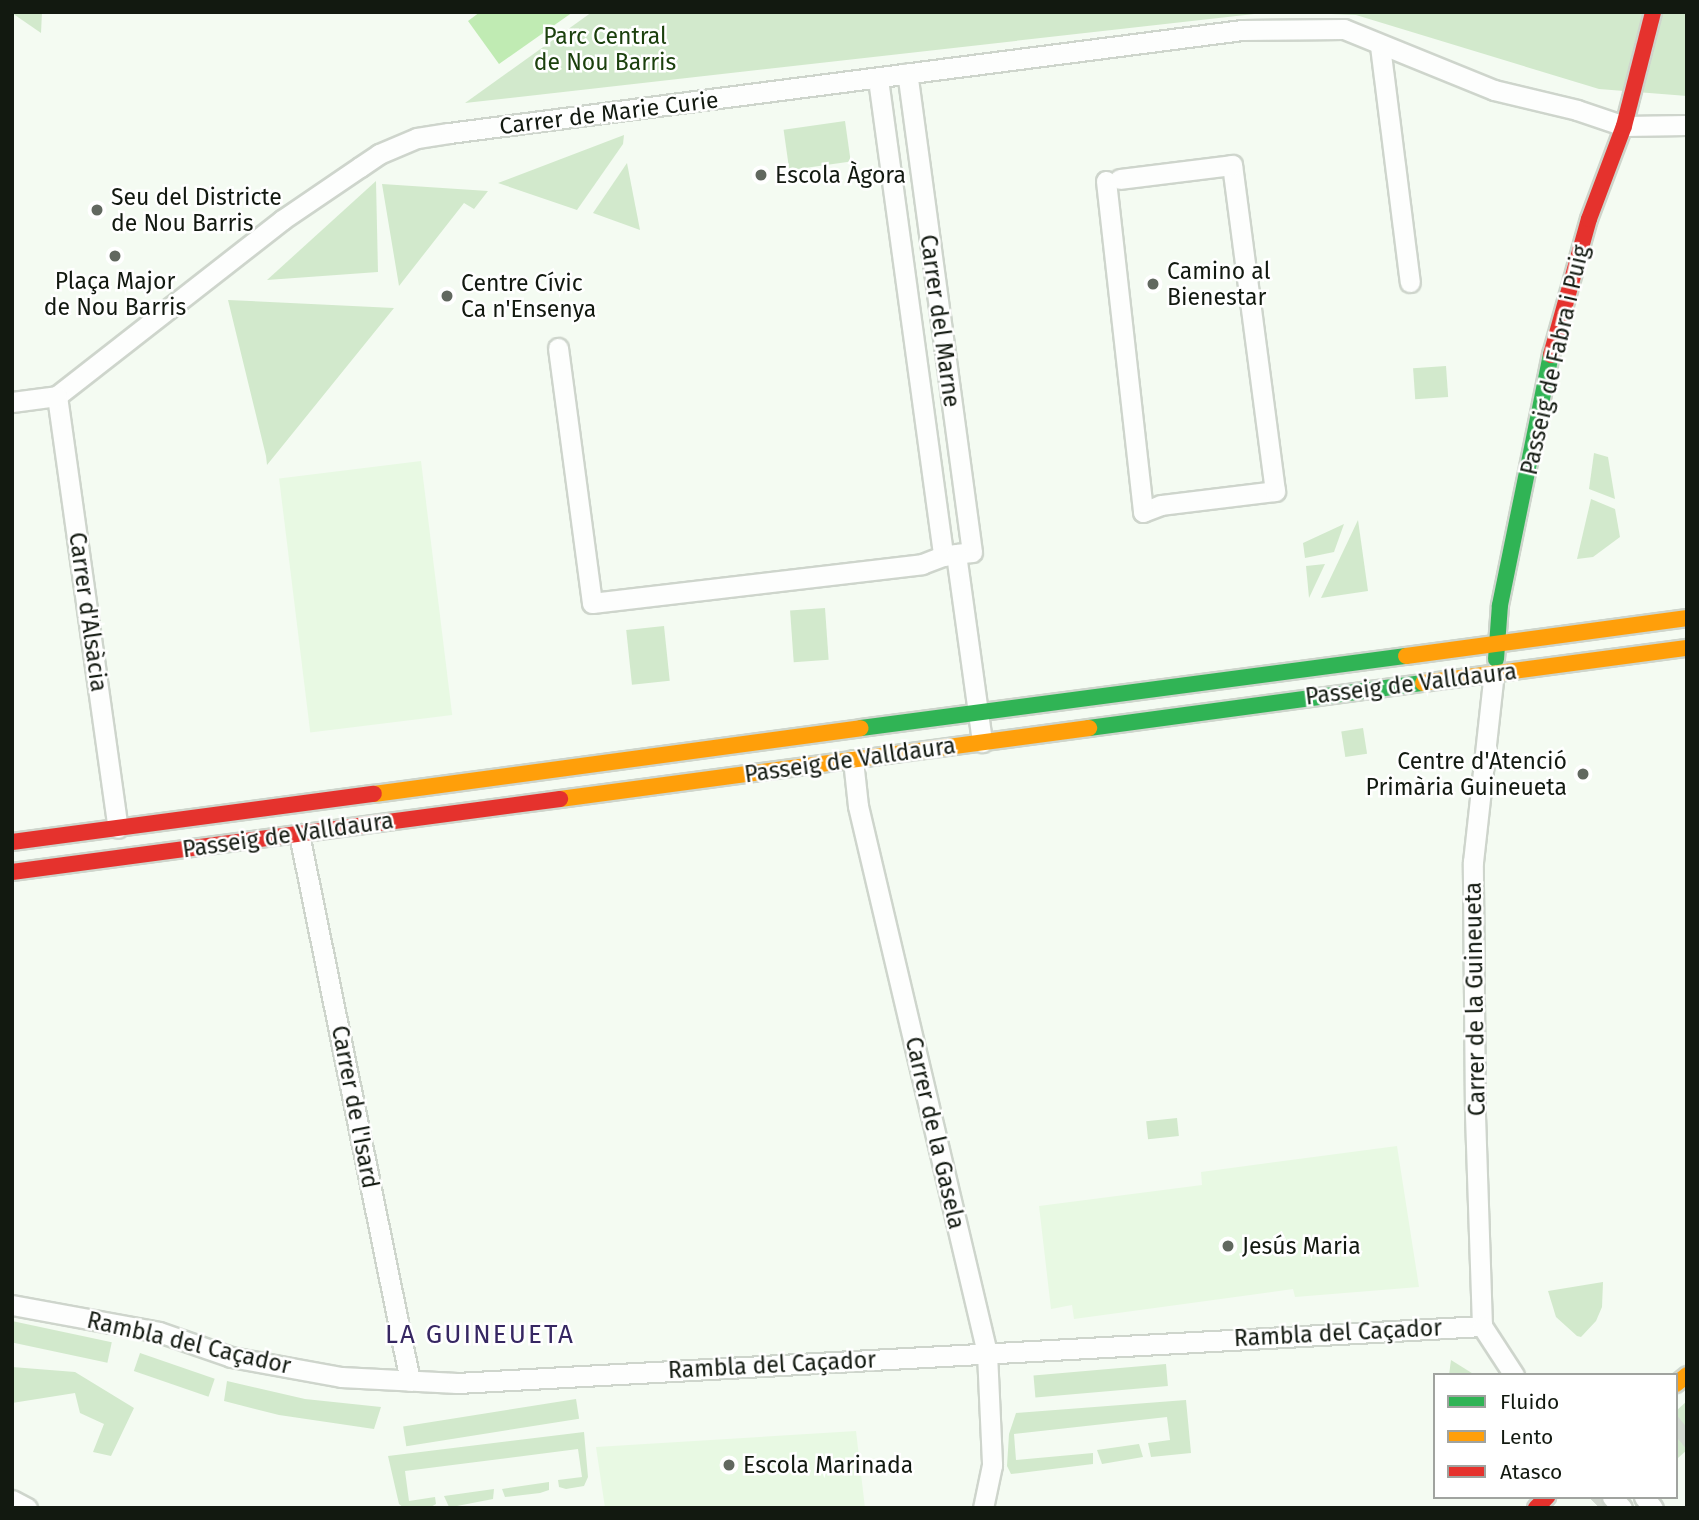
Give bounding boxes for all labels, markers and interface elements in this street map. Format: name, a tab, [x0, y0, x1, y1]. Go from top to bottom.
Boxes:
park label: Parc Central de Nou Barris	[534, 22, 676, 76]
street label: Carrer de Marie Curie	[498, 86, 720, 140]
place label: Escola Àgora	[775, 161, 906, 189]
marker: Escola Àgora	[753, 167, 769, 183]
place label: Seu del Districte de Nou Barris	[111, 183, 282, 237]
marker: Seu del Districte de Nou Barris	[89, 202, 105, 218]
street label: Carrer del Marne	[914, 233, 966, 409]
street label: Passeig de Fabra i Puig	[1515, 242, 1595, 478]
marker: Plaça Major de Nou Barris	[107, 248, 123, 264]
place label: Camino al Bienestar	[1167, 257, 1270, 311]
place label: Plaça Major de Nou Barris	[44, 267, 186, 321]
place label: Centre Cívic Ca n'Ensenya	[461, 269, 596, 323]
marker: Camino al Bienestar	[1145, 276, 1161, 292]
marker: Centre Cívic Ca n'Ensenya	[439, 288, 455, 304]
street label: Carrer d'Alsàcia	[63, 530, 113, 694]
street label: Passeig de Valldaura	[1304, 657, 1518, 711]
street label: Passeig de Valldaura	[743, 732, 957, 788]
place label: Centre d'Atenció Primària Guineueta	[1366, 747, 1567, 801]
marker: Centre d'Atenció Primària Guineueta	[1573, 764, 1593, 784]
street label: Passeig de Valldaura	[181, 807, 395, 863]
street label: Carrer de la Guineueta	[1459, 882, 1491, 1116]
street label: Carrer de l'Isard	[326, 1023, 384, 1191]
street label: Carrer de la Gasela	[899, 1034, 971, 1232]
place label: Jesús Maria	[1242, 1232, 1361, 1260]
marker: Jesús Maria	[1220, 1238, 1236, 1254]
street label: Rambla del Caçador	[84, 1306, 294, 1380]
street label: Rambla del Caçador	[1233, 1314, 1443, 1352]
district label: LA GUINEUETA	[387, 1319, 573, 1351]
street label: Rambla del Caçador	[667, 1346, 877, 1384]
legend	[1433, 1373, 1678, 1499]
text: Fluido	[1500, 1389, 1559, 1415]
text: Lento	[1500, 1424, 1553, 1450]
place label: Escola Marinada	[743, 1451, 913, 1479]
marker: Escola Marinada	[721, 1457, 737, 1473]
text: Atasco	[1500, 1459, 1562, 1485]

